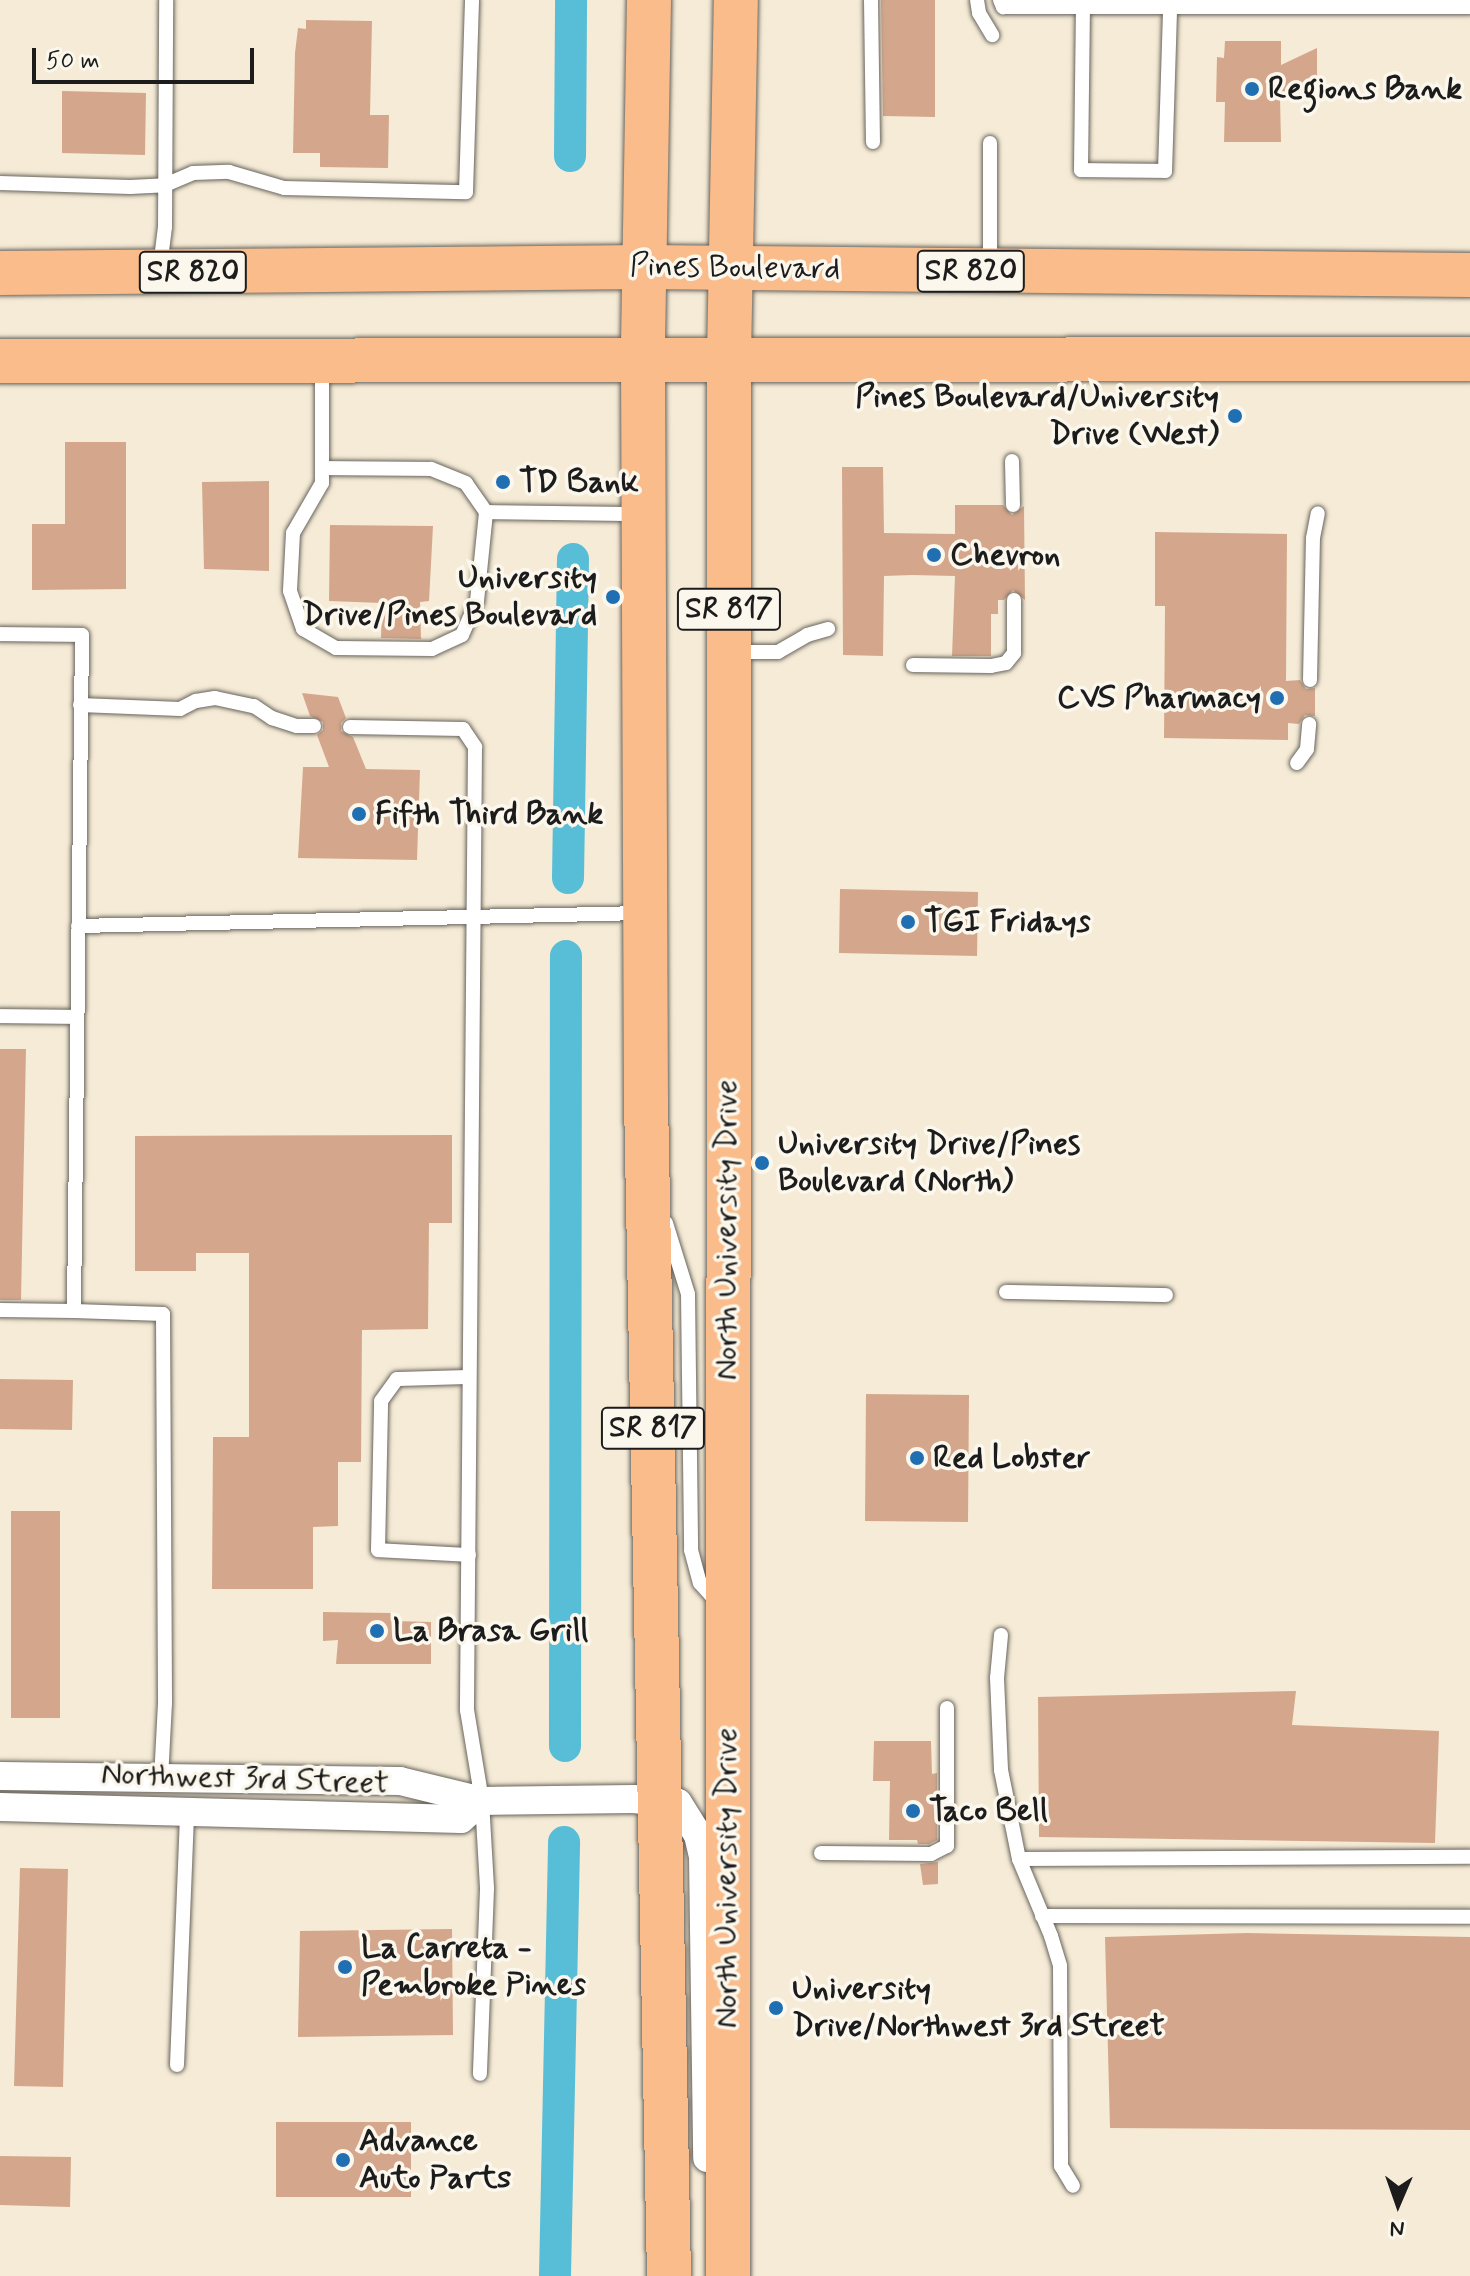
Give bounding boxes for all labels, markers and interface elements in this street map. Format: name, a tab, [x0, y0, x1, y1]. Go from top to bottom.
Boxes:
scale bar	[36, 32, 258, 82]
text: 50 m	[46, 46, 100, 77]
place label: Regions Bank	[1268, 70, 1456, 108]
marker: Regions Bank	[1243, 80, 1261, 98]
road number: SR 820	[915, 245, 1027, 297]
road number: SR 820	[137, 246, 249, 298]
street label: Pines Boulevard	[632, 247, 838, 289]
place label: Pines Boulevard/University Drive (West)	[860, 379, 1219, 454]
marker: Pines Boulevard/University Drive (West)	[1226, 407, 1244, 425]
place label: TD Bank	[519, 463, 638, 501]
marker: TD Bank	[494, 473, 512, 491]
place label: Chevron	[950, 536, 1060, 574]
marker: Chevron	[925, 546, 943, 564]
place label: University Drive/Pines Boulevard	[307, 560, 597, 635]
road number: SR 817	[675, 583, 783, 635]
marker: University Drive/Pines Boulevard	[604, 588, 622, 606]
place label: CVS Pharmacy	[1057, 679, 1261, 717]
marker: CVS Pharmacy	[1268, 689, 1286, 707]
place label: Fifth Third Bank	[375, 795, 597, 833]
marker: Fifth Third Bank	[350, 805, 368, 823]
place label: TGI Fridays	[924, 903, 1089, 941]
marker: TGI Fridays	[899, 913, 917, 931]
street label: North University Drive	[708, 1080, 746, 1380]
place label: University Drive/Pines Boulevard (North)	[778, 1126, 1080, 1201]
marker: University Drive/Pines Boulevard (North)	[753, 1154, 771, 1172]
road number: SR 817	[599, 1402, 707, 1454]
place label: Red Lobster	[933, 1439, 1095, 1477]
marker: Red Lobster	[908, 1449, 926, 1467]
place label: La Brasa Grill	[393, 1612, 581, 1650]
marker: La Brasa Grill	[368, 1622, 386, 1640]
street label: North University Drive	[708, 1728, 746, 2028]
street label: Northwest 3rd Street	[101, 1755, 389, 1803]
place label: Taco Bell	[929, 1792, 1046, 1830]
marker: Taco Bell	[904, 1802, 922, 1820]
place label: La Carreta - Pembroke Pines	[361, 1930, 576, 2005]
marker: La Carreta - Pembroke Pines	[336, 1958, 354, 1976]
place label: University Drive/Northwest 3rd Street	[792, 1971, 1163, 2046]
marker: University Drive/Northwest 3rd Street	[767, 1999, 785, 2017]
place label: Advance Auto Parts	[359, 2123, 505, 2198]
marker: Advance Auto Parts	[334, 2151, 352, 2169]
north arrow	[1358, 2164, 1438, 2244]
text: N	[1389, 2214, 1405, 2242]

